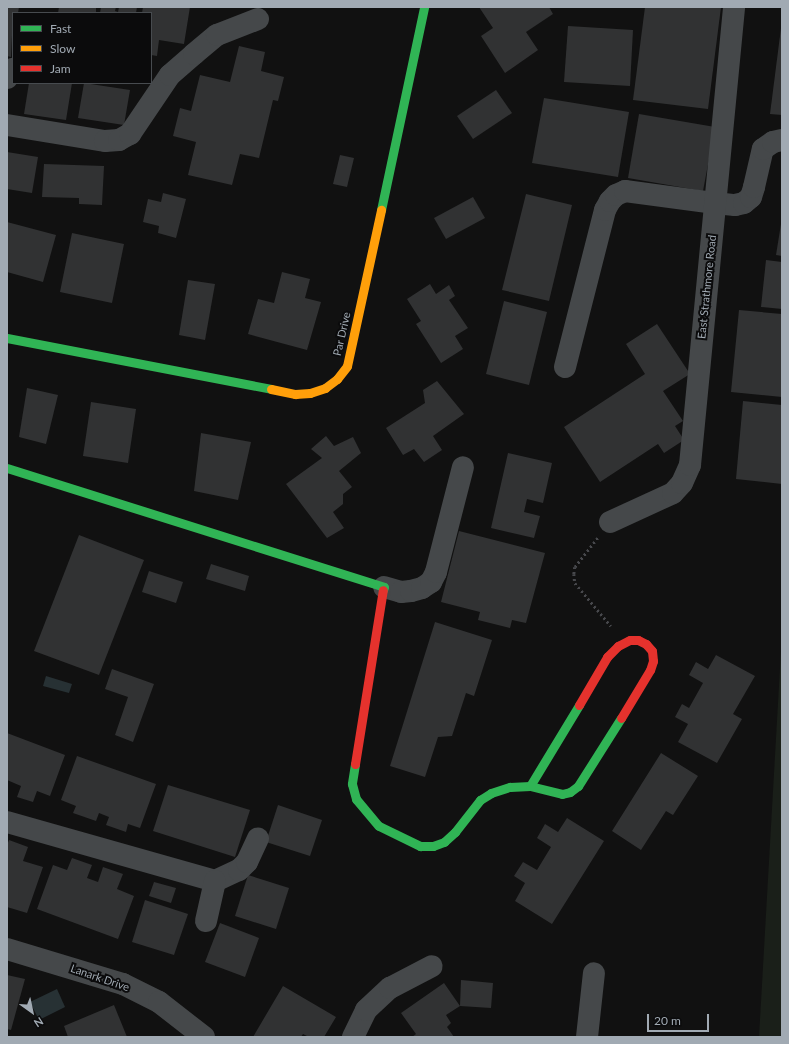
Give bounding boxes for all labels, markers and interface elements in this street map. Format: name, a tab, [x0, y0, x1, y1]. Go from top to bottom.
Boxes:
legend	[12, 12, 152, 84]
text: Fast	[50, 21, 71, 36]
text: Slow	[50, 41, 75, 56]
text: Jam	[50, 61, 71, 76]
street label: East Strathmore Road	[695, 234, 719, 340]
street label: Par Drive	[331, 311, 353, 357]
street label: Lanark Drive	[69, 962, 131, 994]
north arrow	[12, 992, 52, 1032]
scale bar	[649, 1006, 711, 1032]
text: 20 m	[654, 1013, 681, 1028]
text: N	[32, 1015, 46, 1030]

